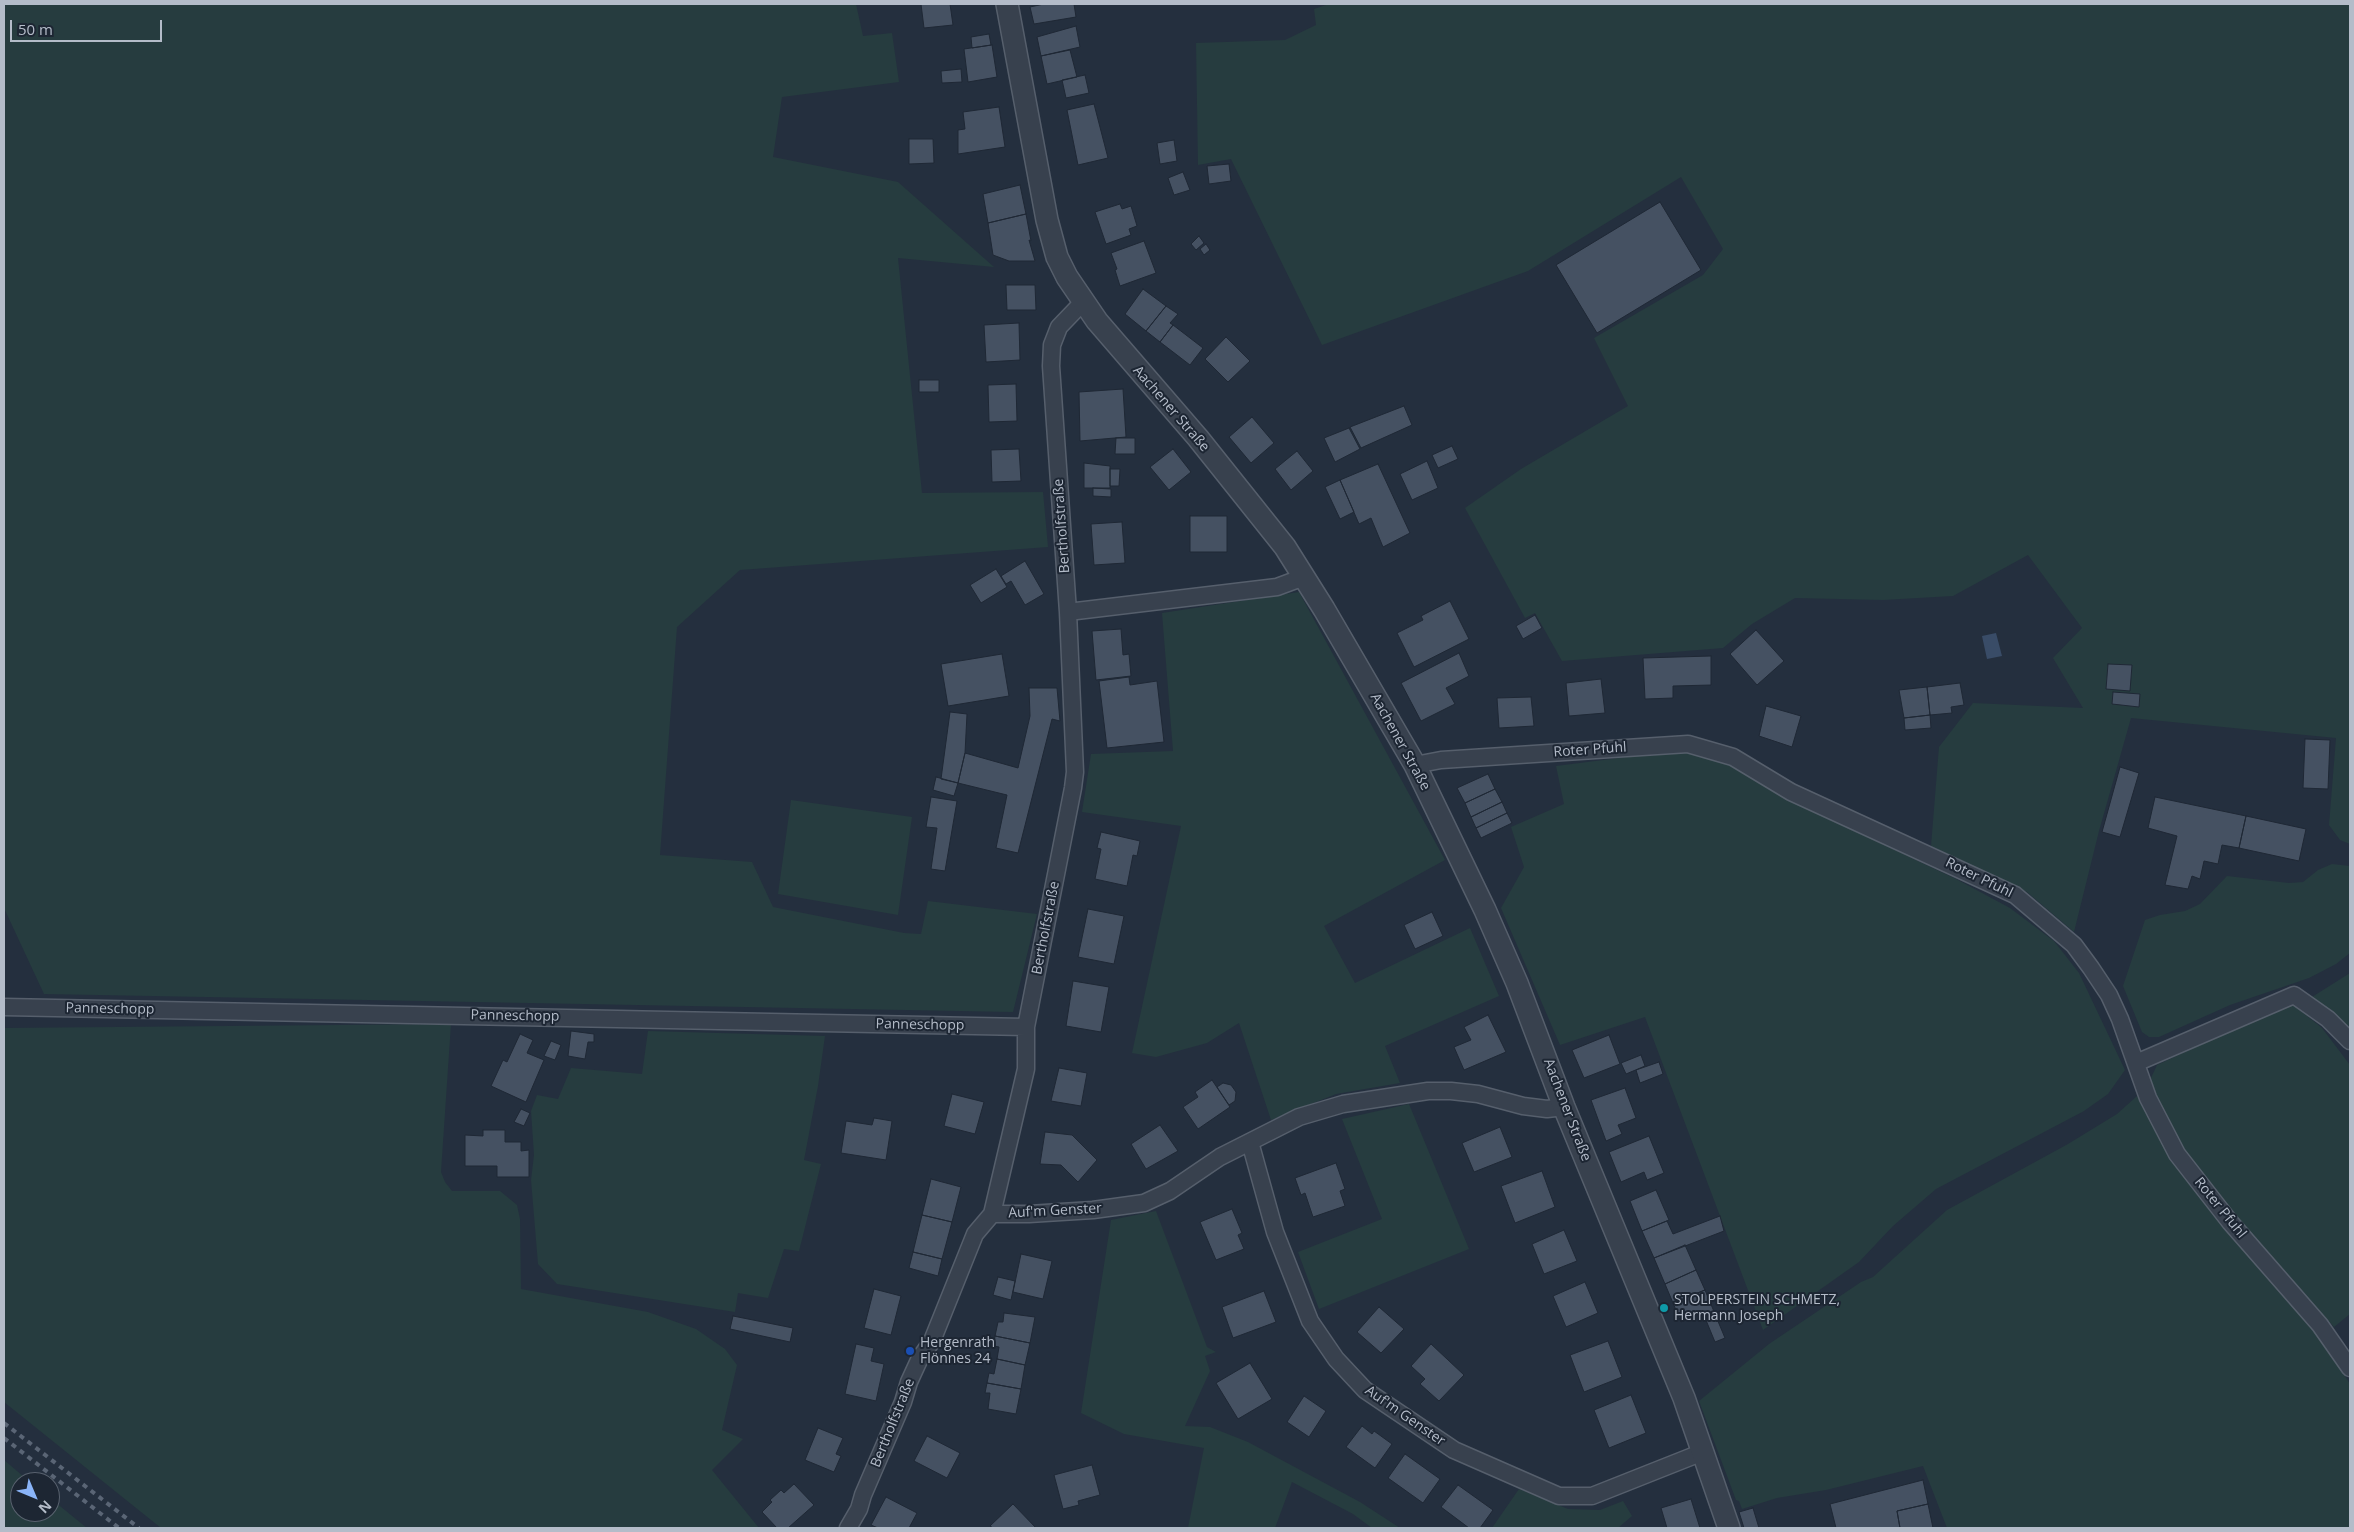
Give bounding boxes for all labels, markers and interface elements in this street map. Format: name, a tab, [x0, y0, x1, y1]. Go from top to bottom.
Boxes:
scale bar	[12, 10, 165, 42]
text: 50 m	[18, 19, 53, 39]
street label: Aachener Straße	[1129, 363, 1213, 455]
street label: Bertholfstraße	[1050, 478, 1074, 574]
street label: Aachener Straße	[1366, 691, 1434, 793]
street label: Roter Pfuhl	[1553, 739, 1627, 761]
street label: Roter Pfuhl	[1942, 854, 2016, 902]
street label: Bertholfstraße	[1029, 880, 1063, 976]
street label: Panneschopp	[65, 1000, 155, 1018]
street label: Panneschopp	[470, 1007, 560, 1025]
street label: Panneschopp	[875, 1016, 965, 1034]
street label: Aachener Straße	[1540, 1056, 1594, 1164]
street label: Roter Pfuhl	[2190, 1174, 2250, 1242]
street label: Auf'm Genster	[1008, 1200, 1102, 1222]
place label: STOLPERSTEIN SCHMETZ, Hermann Joseph	[1674, 1292, 1840, 1324]
marker: STOLPERSTEIN SCHMETZ, Hermann Joseph	[1658, 1302, 1670, 1314]
place label: Hergenrath Flönnes 24	[920, 1335, 995, 1368]
marker: Hergenrath Flönnes 24	[904, 1345, 916, 1357]
street label: Bertholfstraße	[867, 1376, 919, 1470]
street label: Auf'm Genster	[1362, 1382, 1448, 1450]
north arrow	[10, 1472, 60, 1522]
text: N	[35, 1497, 56, 1518]

